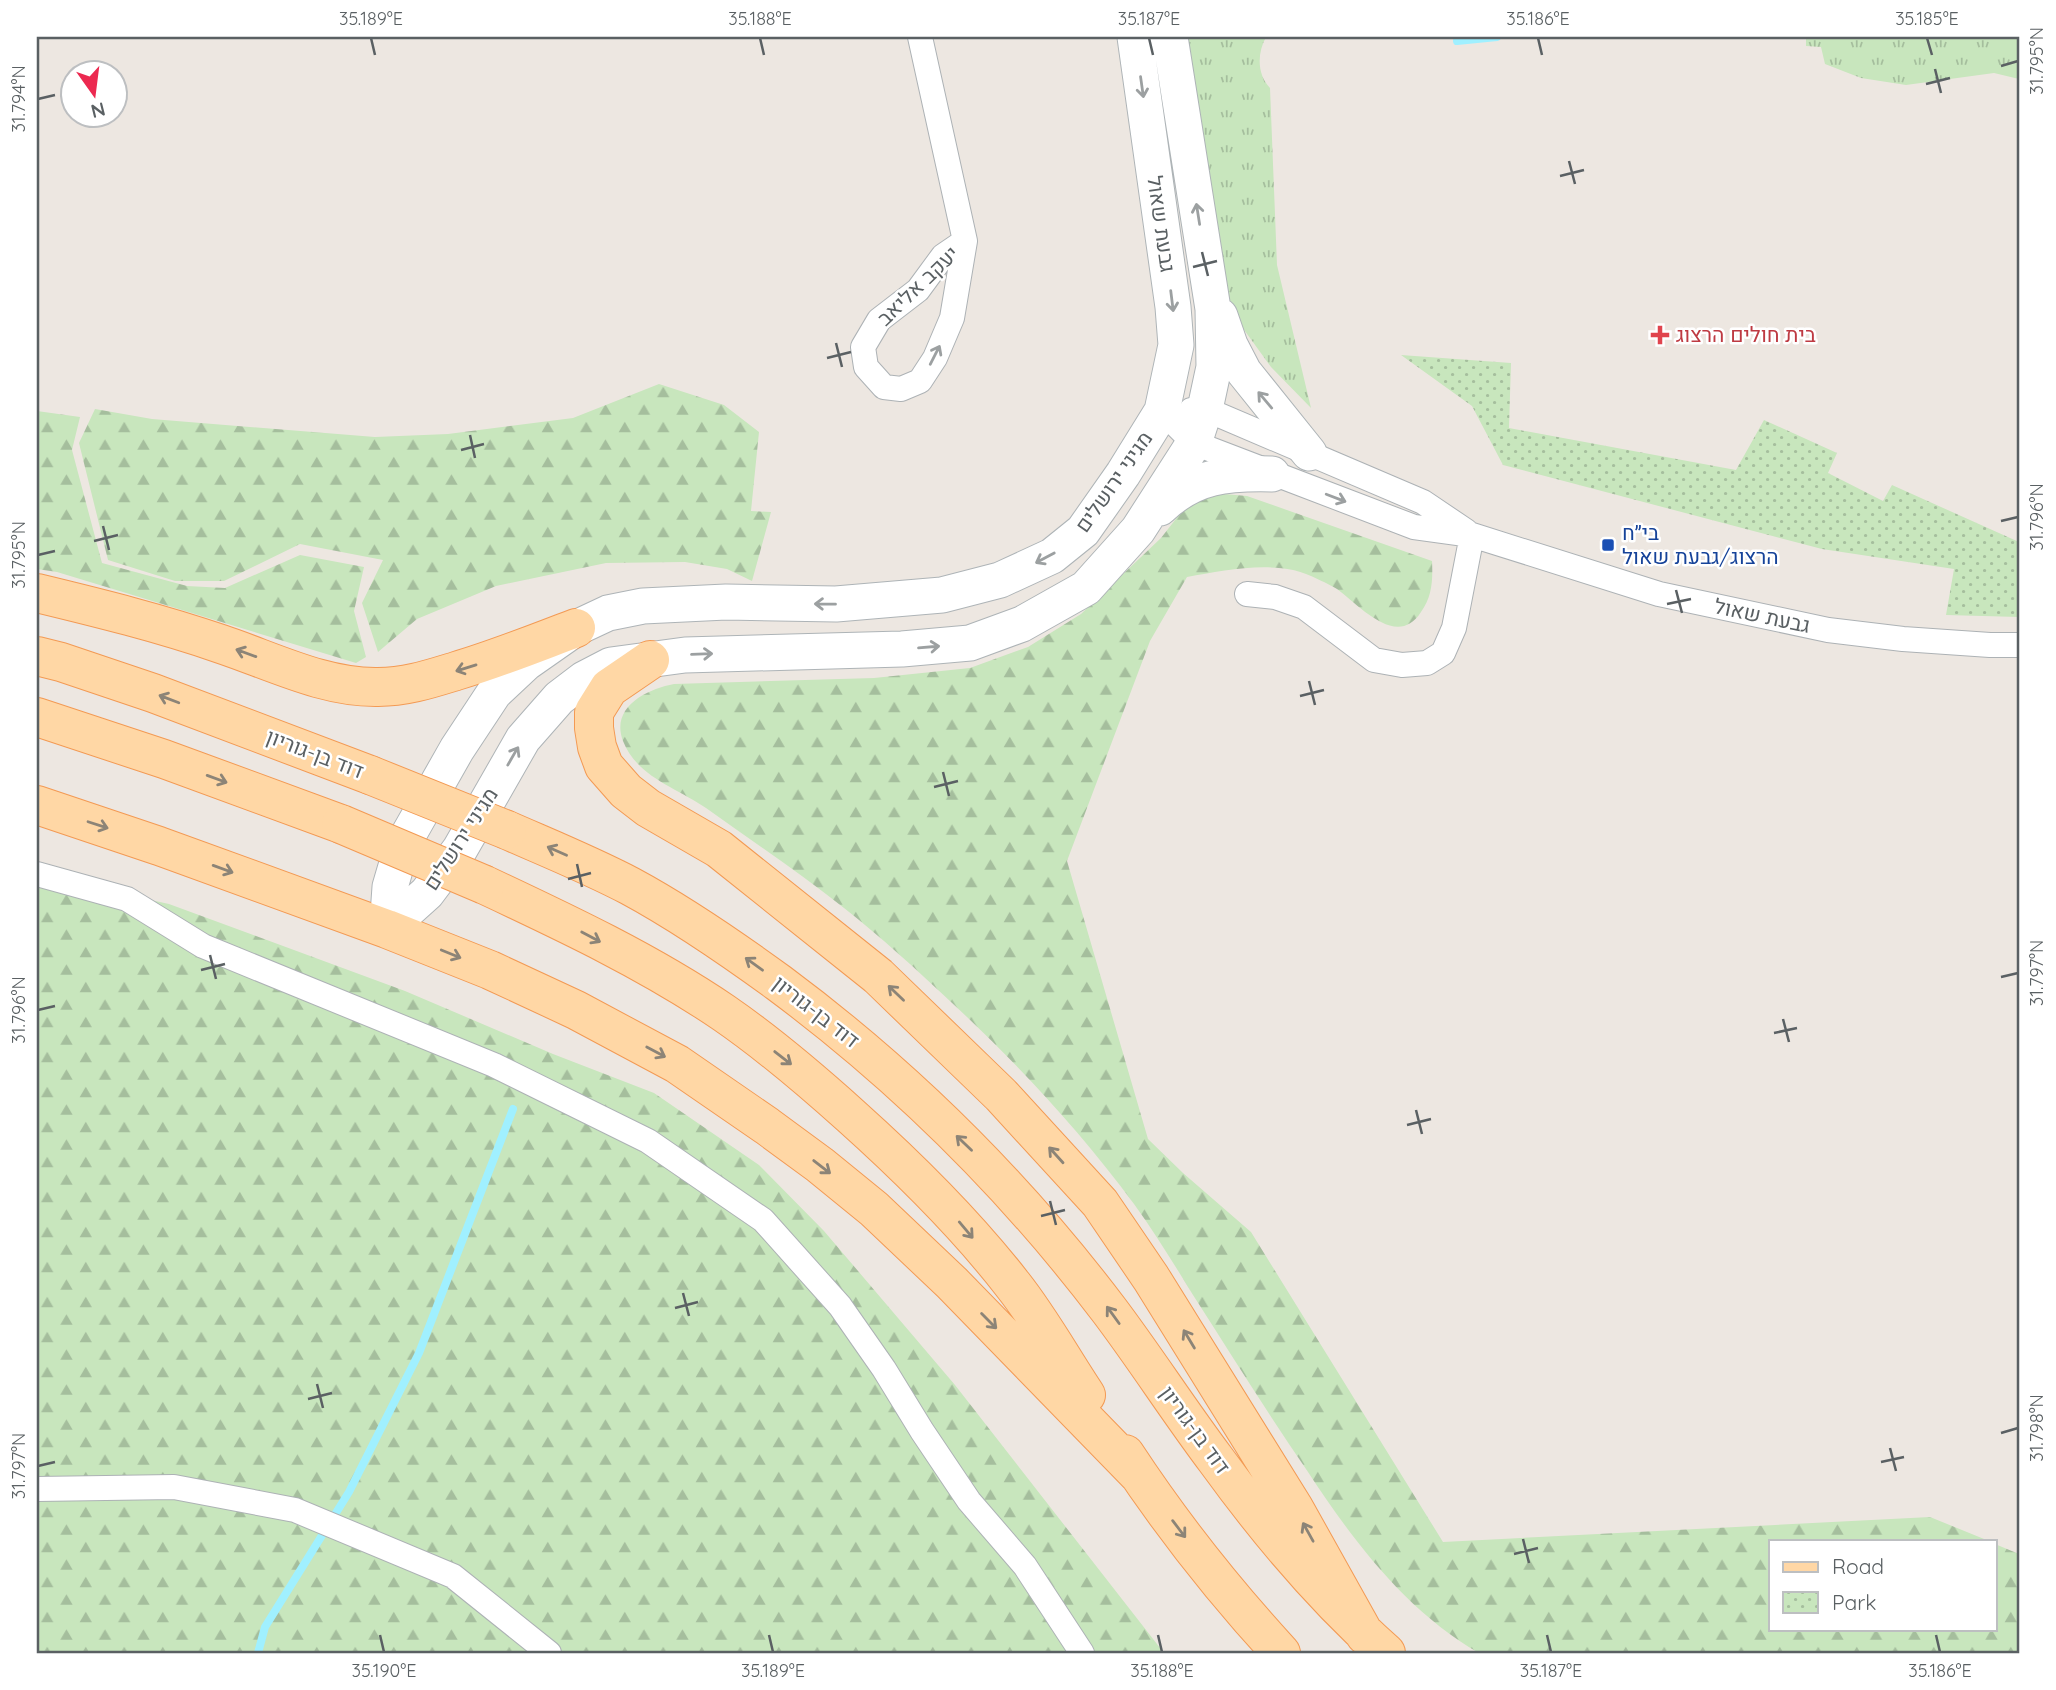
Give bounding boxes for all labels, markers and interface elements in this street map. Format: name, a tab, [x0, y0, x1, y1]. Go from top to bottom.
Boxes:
text: 35.189°E	[339, 7, 403, 30]
text: 35.188°E	[728, 7, 792, 30]
text: 35.187°E	[1118, 7, 1180, 30]
text: 35.186°E	[1506, 7, 1570, 30]
text: 35.185°E	[1895, 7, 1959, 30]
text: 31.795°N	[2025, 27, 2048, 95]
north arrow	[60, 60, 130, 130]
text: 31.794°N	[7, 65, 30, 133]
one-way arrow	[1136, 75, 1149, 98]
text: N	[88, 97, 108, 124]
street label: גבעת שאול	[1142, 174, 1182, 274]
one-way arrow	[1191, 204, 1204, 226]
street label: יעקב אליאב	[871, 240, 964, 331]
one-way arrow	[1166, 289, 1179, 312]
place label: בית חולים הרצוג	[1676, 321, 1816, 347]
marker: בית חולים הרצוג	[1650, 325, 1670, 345]
one-way arrow	[929, 345, 943, 366]
one-way arrow	[1257, 392, 1273, 410]
street label: מגיני ירושלים	[1069, 426, 1158, 537]
text: 31.796°N	[2025, 483, 2048, 551]
one-way arrow	[1325, 492, 1347, 505]
place label: בי״ח הרצוג/גבעת שאול	[1622, 519, 1779, 569]
text: 31.795°N	[7, 521, 30, 589]
marker: בי״ח הרצוג/גבעת שאול	[1600, 537, 1616, 553]
one-way arrow	[1035, 552, 1056, 565]
street label: גבעת שאול	[1712, 592, 1813, 638]
one-way arrow	[813, 597, 836, 611]
one-way arrow	[917, 640, 940, 653]
one-way arrow	[236, 645, 257, 658]
one-way arrow	[690, 648, 713, 661]
one-way arrow	[455, 663, 477, 676]
one-way arrow	[158, 691, 180, 704]
street label: דוד בן-גוריון	[263, 723, 368, 784]
one-way arrow	[506, 747, 520, 767]
one-way arrow	[206, 773, 228, 786]
street label: מגיני ירושלים	[417, 782, 503, 895]
one-way arrow	[87, 819, 109, 832]
one-way arrow	[547, 844, 568, 857]
one-way arrow	[212, 864, 234, 876]
one-way arrow	[580, 930, 600, 944]
text: 31.797°N	[2025, 940, 2048, 1006]
one-way arrow	[439, 949, 461, 962]
one-way arrow	[745, 957, 764, 972]
street label: דוד בן-גוריון	[768, 969, 865, 1053]
text: 31.796°N	[7, 976, 30, 1044]
one-way arrow	[888, 985, 905, 1002]
one-way arrow	[645, 1046, 666, 1060]
one-way arrow	[773, 1050, 791, 1065]
one-way arrow	[956, 1135, 973, 1152]
one-way arrow	[1047, 1147, 1064, 1164]
one-way arrow	[812, 1160, 831, 1175]
one-way arrow	[958, 1220, 974, 1238]
one-way arrow	[1106, 1306, 1120, 1325]
one-way arrow	[981, 1312, 998, 1329]
one-way arrow	[1181, 1329, 1195, 1349]
street label: דוד בן-גוריון	[1155, 1380, 1236, 1478]
text: 31.798°N	[2025, 1394, 2048, 1462]
text: 31.797°N	[7, 1433, 30, 1499]
one-way arrow	[1172, 1519, 1186, 1538]
one-way arrow	[1301, 1523, 1315, 1543]
legend	[1769, 1540, 1996, 1630]
text: Road	[1832, 1553, 1884, 1579]
text: Park	[1832, 1589, 1876, 1615]
text: 35.190°E	[352, 1659, 416, 1682]
text: 35.189°E	[741, 1659, 805, 1682]
text: 35.188°E	[1130, 1659, 1194, 1682]
text: 35.187°E	[1520, 1659, 1582, 1682]
text: 35.186°E	[1908, 1659, 1972, 1682]

